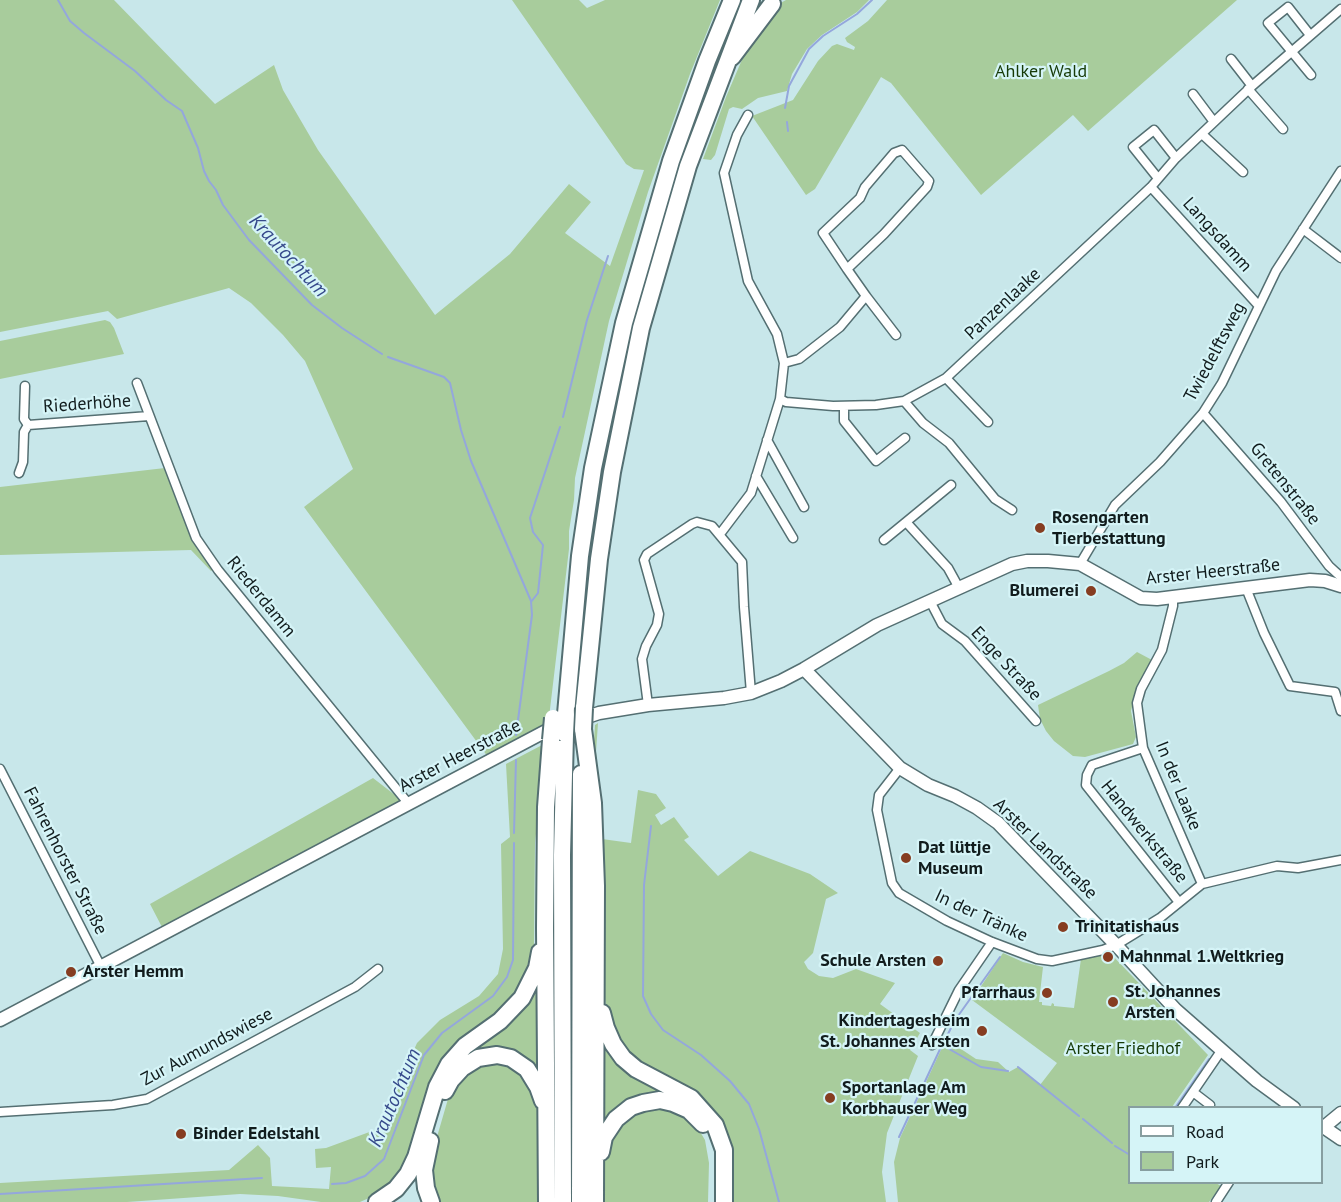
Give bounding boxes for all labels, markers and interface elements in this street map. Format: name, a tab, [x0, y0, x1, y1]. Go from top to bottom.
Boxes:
park label: Ahlker Wald	[995, 61, 1087, 83]
street label: Langsdamm	[1178, 193, 1256, 277]
water label: Krautochtum	[244, 210, 332, 302]
street label: Panzenlaake	[961, 263, 1045, 345]
street label: Twiedelftsweg	[1180, 298, 1250, 406]
street label: Riederhöhe	[42, 390, 132, 418]
street label: Gretenstraße	[1245, 438, 1325, 530]
place label: Rosengarten Tierbestattung	[1052, 507, 1166, 550]
marker: Rosengarten Tierbestattung	[1033, 521, 1047, 535]
street label: Riederdamm	[222, 552, 300, 642]
street label: Arster Heerstraße	[1145, 554, 1281, 590]
place label: Blumerei	[1009, 580, 1079, 602]
marker: Blumerei	[1084, 584, 1098, 598]
street label: Enge Straße	[966, 622, 1046, 706]
street label: Arster Heerstraße	[395, 715, 525, 797]
street label: In der Laake	[1150, 738, 1206, 834]
street label: Handwerkstraße	[1096, 776, 1192, 888]
street label: Fahrenhorster Straße	[18, 784, 112, 938]
street label: Arster Landstraße	[989, 794, 1101, 904]
place label: Dat lüttje Museum	[918, 837, 991, 880]
marker: Dat lüttje Museum	[899, 851, 913, 865]
street label: In der Tränke	[931, 885, 1031, 947]
place label: Trinitatishaus	[1075, 916, 1179, 938]
marker: Trinitatishaus	[1056, 920, 1070, 934]
place label: Mahnmal 1.Weltkrieg	[1120, 946, 1284, 968]
place label: Schule Arsten	[820, 950, 926, 972]
marker: Mahnmal 1.Weltkrieg	[1101, 950, 1115, 964]
marker: Schule Arsten	[931, 954, 945, 968]
place label: Arster Hemm	[83, 961, 184, 983]
marker: Arster Hemm	[64, 965, 78, 979]
place label: St. Johannes Arsten	[1125, 981, 1221, 1024]
place label: Pfarrhaus	[961, 982, 1035, 1004]
marker: Pfarrhaus	[1040, 986, 1054, 1000]
marker: St. Johannes Arsten	[1106, 995, 1120, 1009]
street label: Zur Aumundswiese	[138, 1003, 276, 1091]
place label: Kindertagesheim St. Johannes Arsten	[820, 1010, 970, 1052]
marker: Kindertagesheim St. Johannes Arsten	[975, 1024, 989, 1038]
park label: Arster Friedhof	[1066, 1038, 1180, 1060]
water label: Krautochtum	[364, 1045, 426, 1151]
place label: Sportanlage Am Korbhauser Weg	[842, 1077, 967, 1120]
marker: Sportanlage Am Korbhauser Weg	[823, 1091, 837, 1105]
legend	[1128, 1106, 1323, 1184]
text: Road	[1186, 1120, 1224, 1143]
place label: Binder Edelstahl	[193, 1123, 319, 1145]
marker: Binder Edelstahl	[174, 1127, 188, 1141]
text: Park	[1186, 1150, 1219, 1173]

